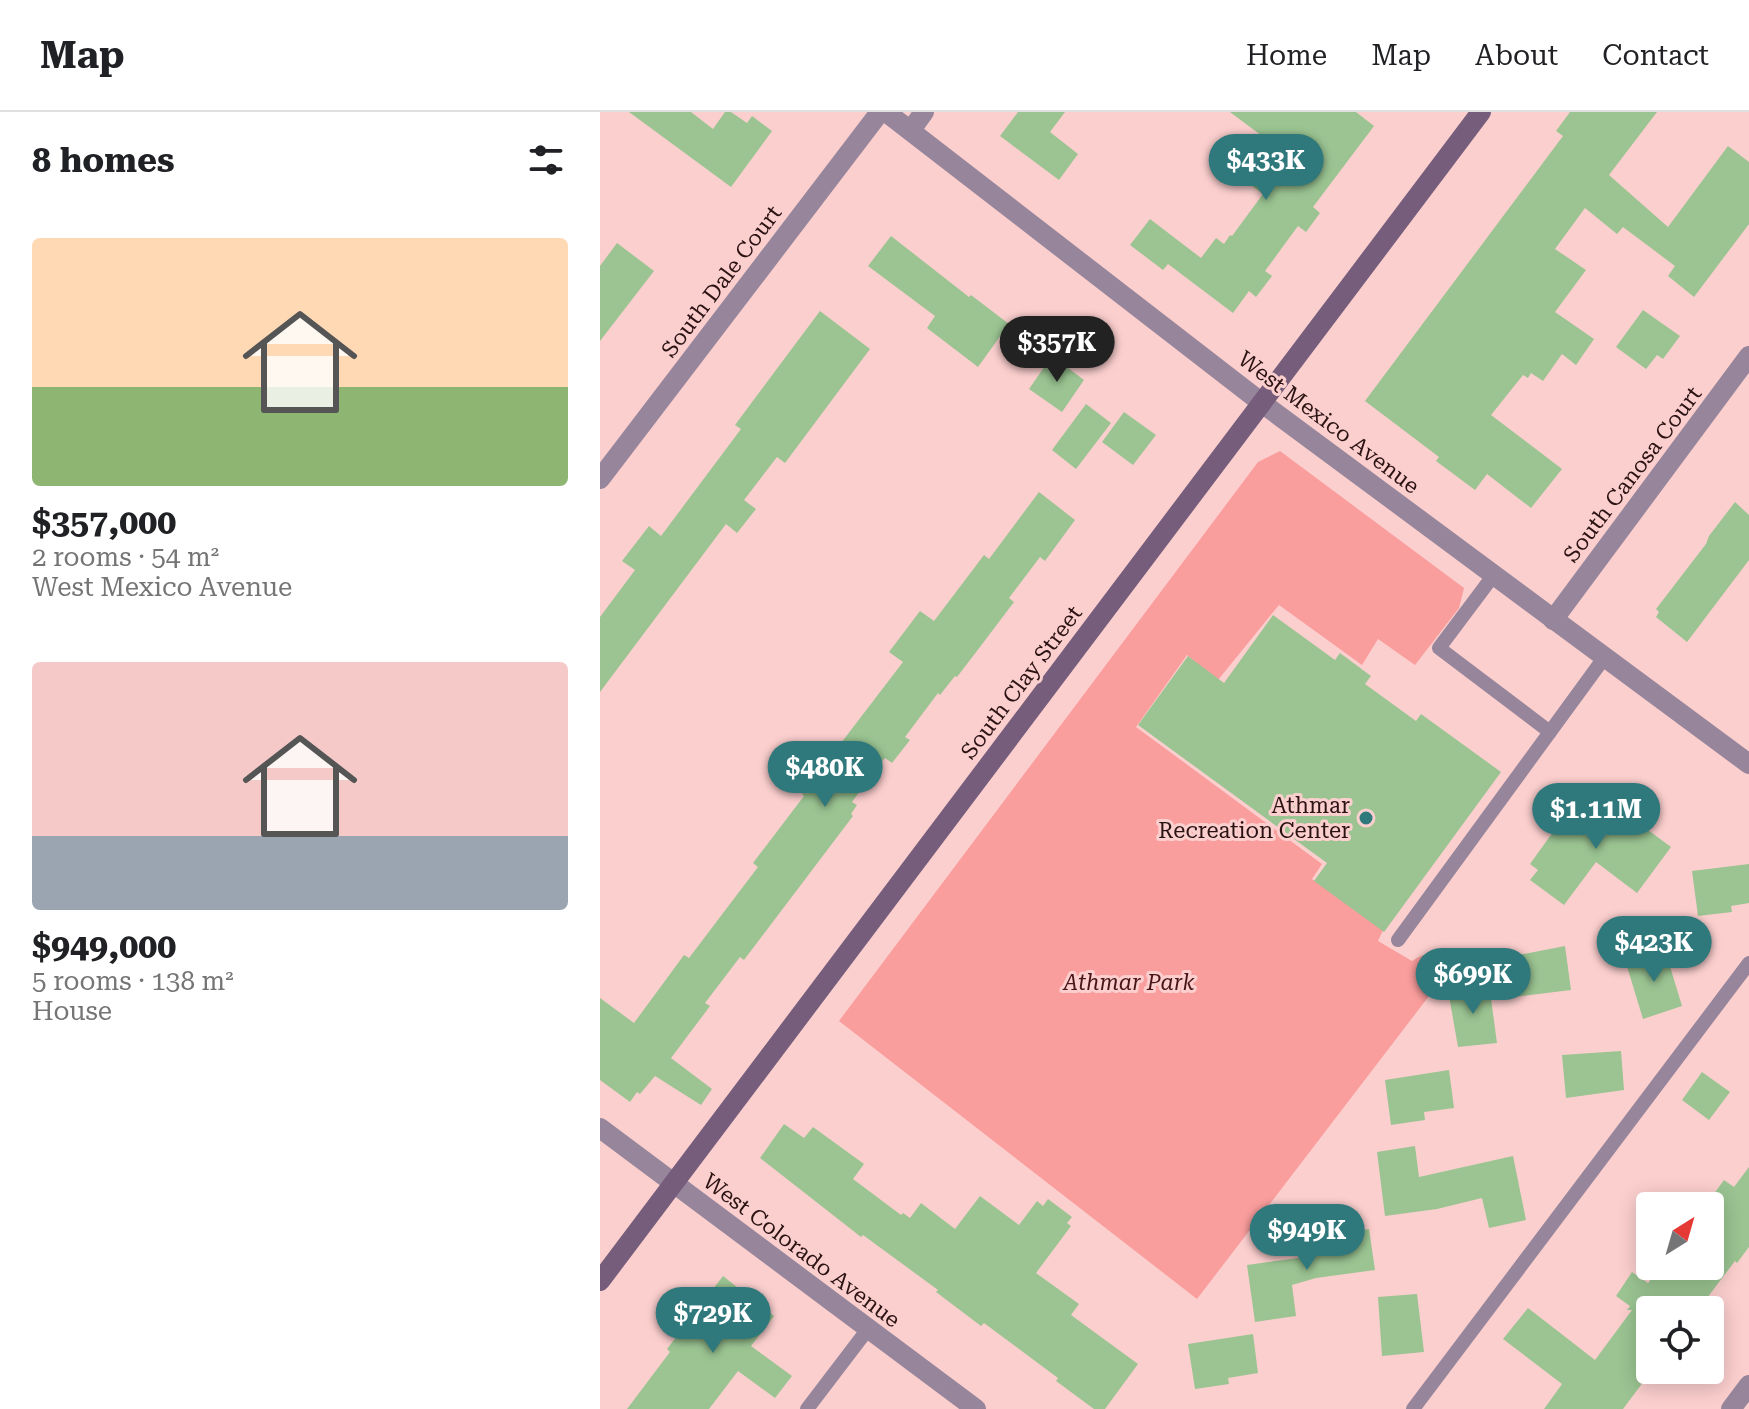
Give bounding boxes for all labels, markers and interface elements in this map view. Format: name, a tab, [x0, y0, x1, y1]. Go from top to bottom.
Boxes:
text: Map	[40, 33, 125, 77]
text: Home	[1246, 39, 1327, 72]
text: Map	[1371, 39, 1431, 72]
text: About	[1475, 39, 1558, 72]
text: Contact	[1602, 39, 1709, 72]
pin: $433K	[1210, 134, 1322, 202]
icon: filters	[524, 138, 568, 182]
text: 8 homes	[32, 140, 175, 180]
text: $433K	[1227, 145, 1305, 175]
street label: South Dale Court	[656, 201, 787, 362]
icon: home	[228, 290, 372, 434]
pin: $357K	[1001, 316, 1113, 384]
text: $357K	[1018, 327, 1096, 357]
street label: West Mexico Avenue	[1233, 346, 1424, 499]
street label: South Canosa Court	[1558, 382, 1707, 567]
text: $357,000	[32, 502, 176, 542]
text: 2 rooms · 54 m²	[32, 542, 219, 572]
text: West Mexico Avenue	[32, 572, 292, 602]
street label: South Clay Street	[956, 601, 1087, 764]
icon: home	[228, 714, 372, 858]
pin: $480K	[769, 741, 881, 809]
text: $480K	[786, 752, 864, 782]
pin: $1.11M	[1531, 783, 1661, 851]
place label: Athmar Recreation Center	[1158, 793, 1350, 843]
text: $1.11M	[1550, 794, 1642, 824]
marker: Athmar Recreation Center	[1357, 809, 1375, 827]
pin: $423K	[1598, 916, 1710, 984]
text: $949,000	[32, 926, 176, 966]
text: $423K	[1615, 927, 1693, 957]
pin: $699K	[1417, 948, 1529, 1016]
text: $699K	[1434, 959, 1512, 989]
text: 5 rooms · 138 m²	[32, 966, 234, 996]
park label: Athmar Park	[1062, 970, 1195, 995]
text: House	[32, 996, 112, 1026]
street label: West Colorado Avenue	[698, 1168, 905, 1333]
north arrow	[1636, 1192, 1724, 1280]
map controls	[1636, 1192, 1724, 1384]
pin: $949K	[1251, 1204, 1363, 1272]
text: $949K	[1268, 1215, 1346, 1245]
pin: $729K	[657, 1287, 769, 1355]
button: locate	[1636, 1296, 1724, 1384]
text: $729K	[674, 1298, 752, 1328]

